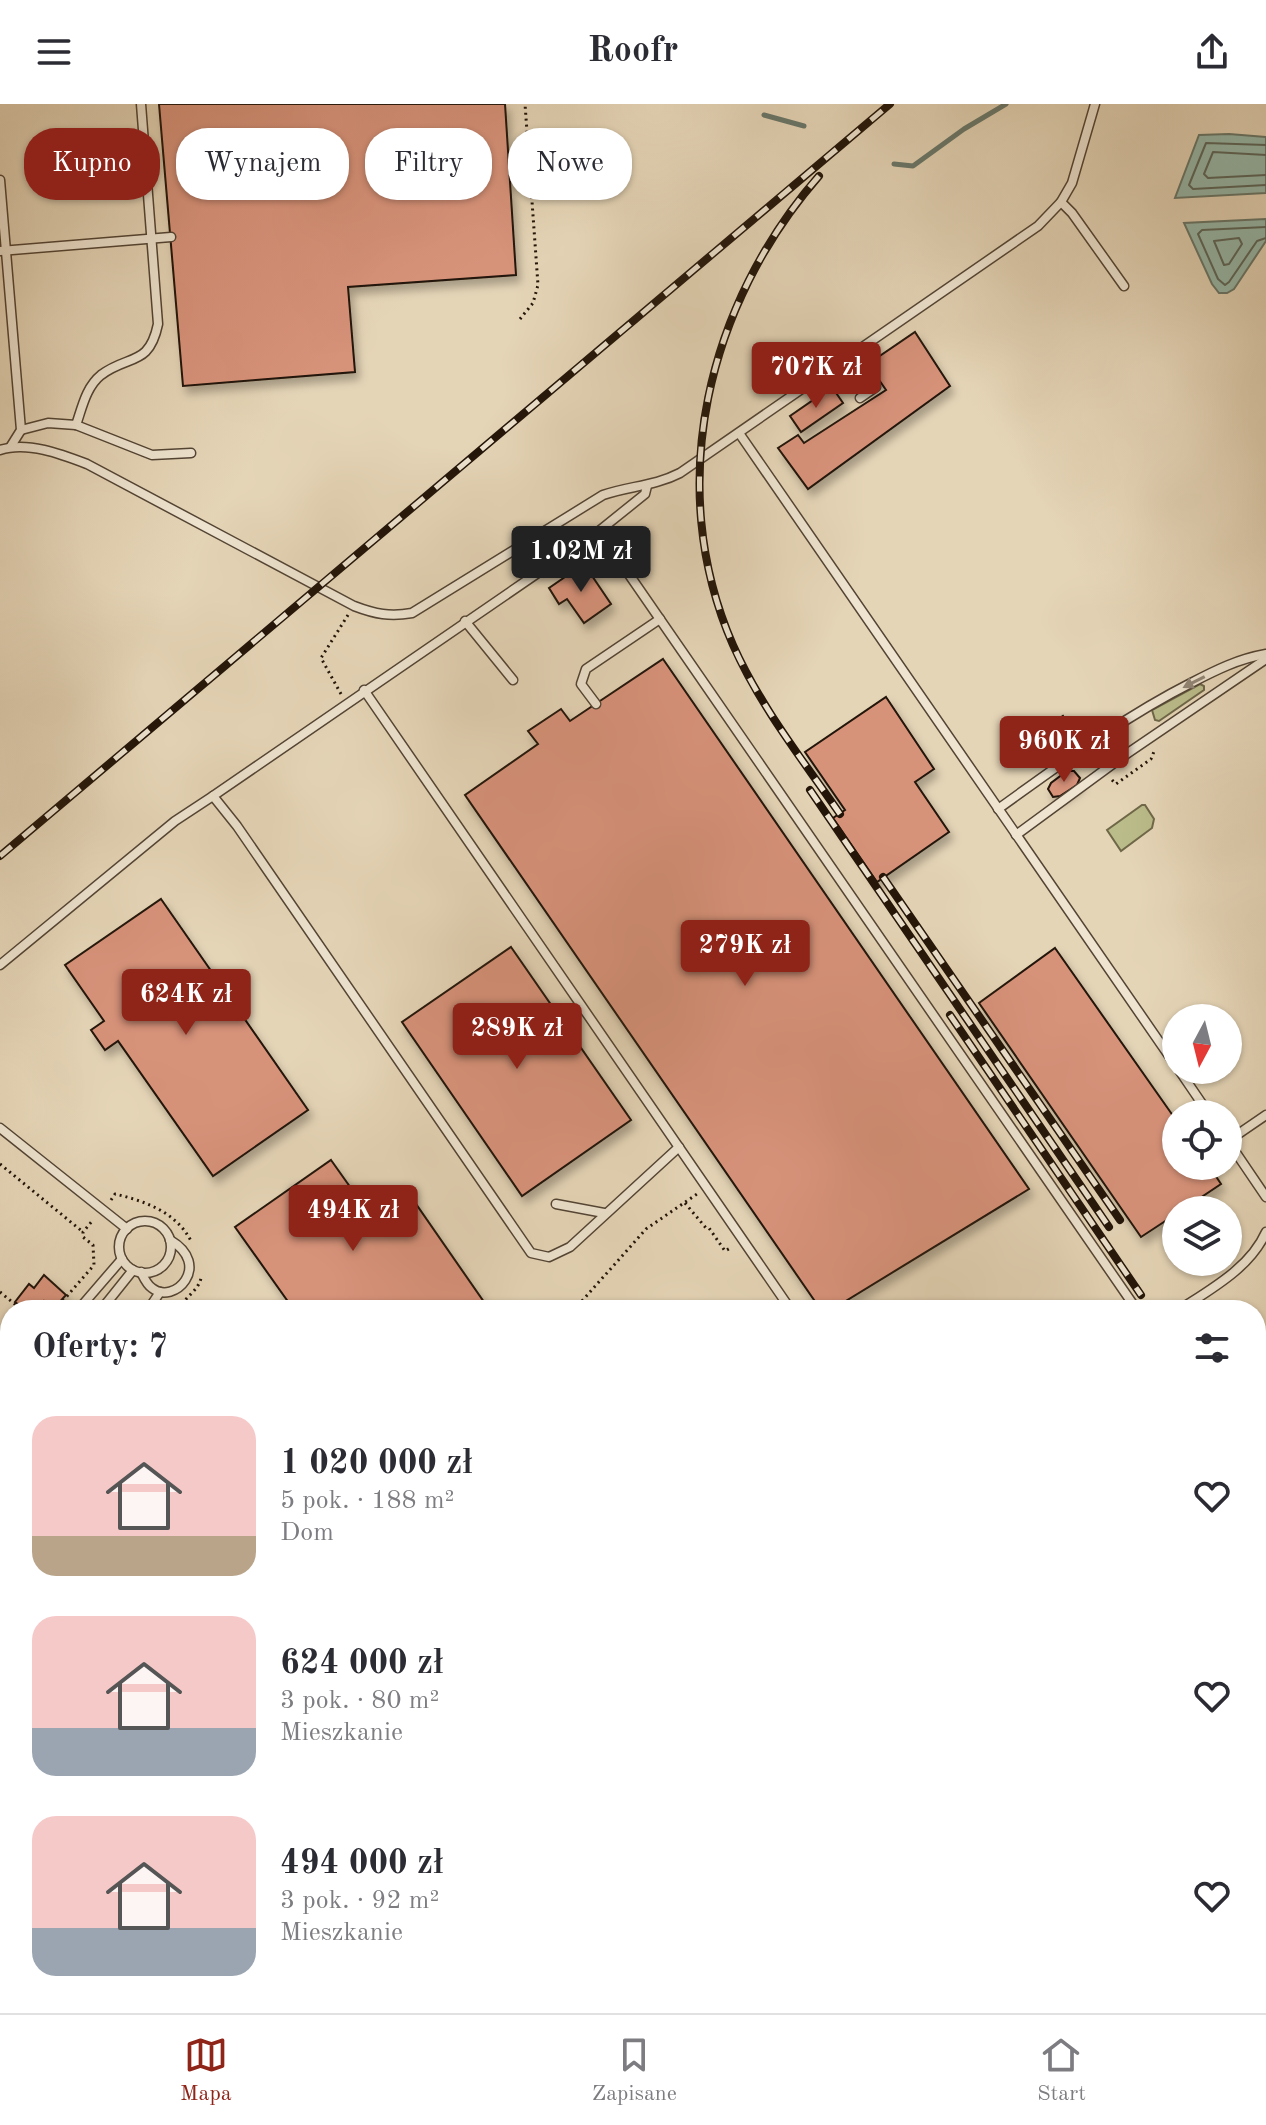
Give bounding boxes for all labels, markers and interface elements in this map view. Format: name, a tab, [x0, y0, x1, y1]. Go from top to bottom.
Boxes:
icon: menu	[32, 30, 76, 74]
icon: share	[1190, 30, 1234, 74]
text: Roofr	[588, 34, 678, 70]
chip: Kupno	[24, 128, 160, 200]
chip: Wynajem	[176, 128, 349, 200]
chip: Filtry	[365, 128, 492, 200]
chip: Nowe	[508, 128, 632, 200]
pin: 707K zł	[742, 342, 890, 410]
text: 707K zł	[770, 355, 862, 381]
pin: 1.02M zł	[498, 526, 664, 594]
text: 1.02M zł	[530, 539, 632, 565]
one-way arrow	[1183, 674, 1205, 688]
pin: 960K zł	[990, 716, 1138, 784]
text: 960K zł	[1018, 729, 1110, 755]
pin: 279K zł	[671, 920, 819, 988]
text: 279K zł	[699, 933, 791, 959]
pin: 624K zł	[112, 969, 260, 1037]
text: 624K zł	[140, 982, 232, 1008]
pin: 289K zł	[443, 1003, 591, 1071]
north arrow	[1162, 1004, 1242, 1084]
map controls	[1162, 1004, 1242, 1276]
text: 289K zł	[471, 1016, 563, 1042]
button: locate	[1162, 1100, 1242, 1180]
pin: 494K zł	[279, 1185, 427, 1253]
button: layers	[1162, 1196, 1242, 1276]
text: 494K zł	[307, 1198, 399, 1224]
icon: filters	[1190, 1326, 1234, 1370]
text: Oferty: 7	[32, 1331, 168, 1365]
text: 1 020 000 zł	[280, 1447, 473, 1481]
icon: home	[96, 1448, 192, 1544]
icon: heart	[1190, 1474, 1234, 1518]
text: 5 pok. · 188 m²	[280, 1488, 454, 1514]
text: Dom	[280, 1520, 334, 1546]
text: 624 000 zł	[280, 1647, 443, 1681]
icon: home	[96, 1648, 192, 1744]
icon: heart	[1190, 1674, 1234, 1718]
text: 3 pok. · 80 m²	[280, 1688, 439, 1714]
text: Mieszkanie	[280, 1720, 403, 1746]
text: 494 000 zł	[280, 1847, 443, 1881]
icon: home	[96, 1848, 192, 1944]
icon: heart	[1190, 1874, 1234, 1918]
text: 3 pok. · 92 m²	[280, 1888, 439, 1914]
text: Mieszkanie	[280, 1920, 403, 1946]
tab: Mapa	[180, 2033, 232, 2108]
tab: Zapisane	[592, 2033, 677, 2108]
tab: Start	[1037, 2033, 1086, 2108]

